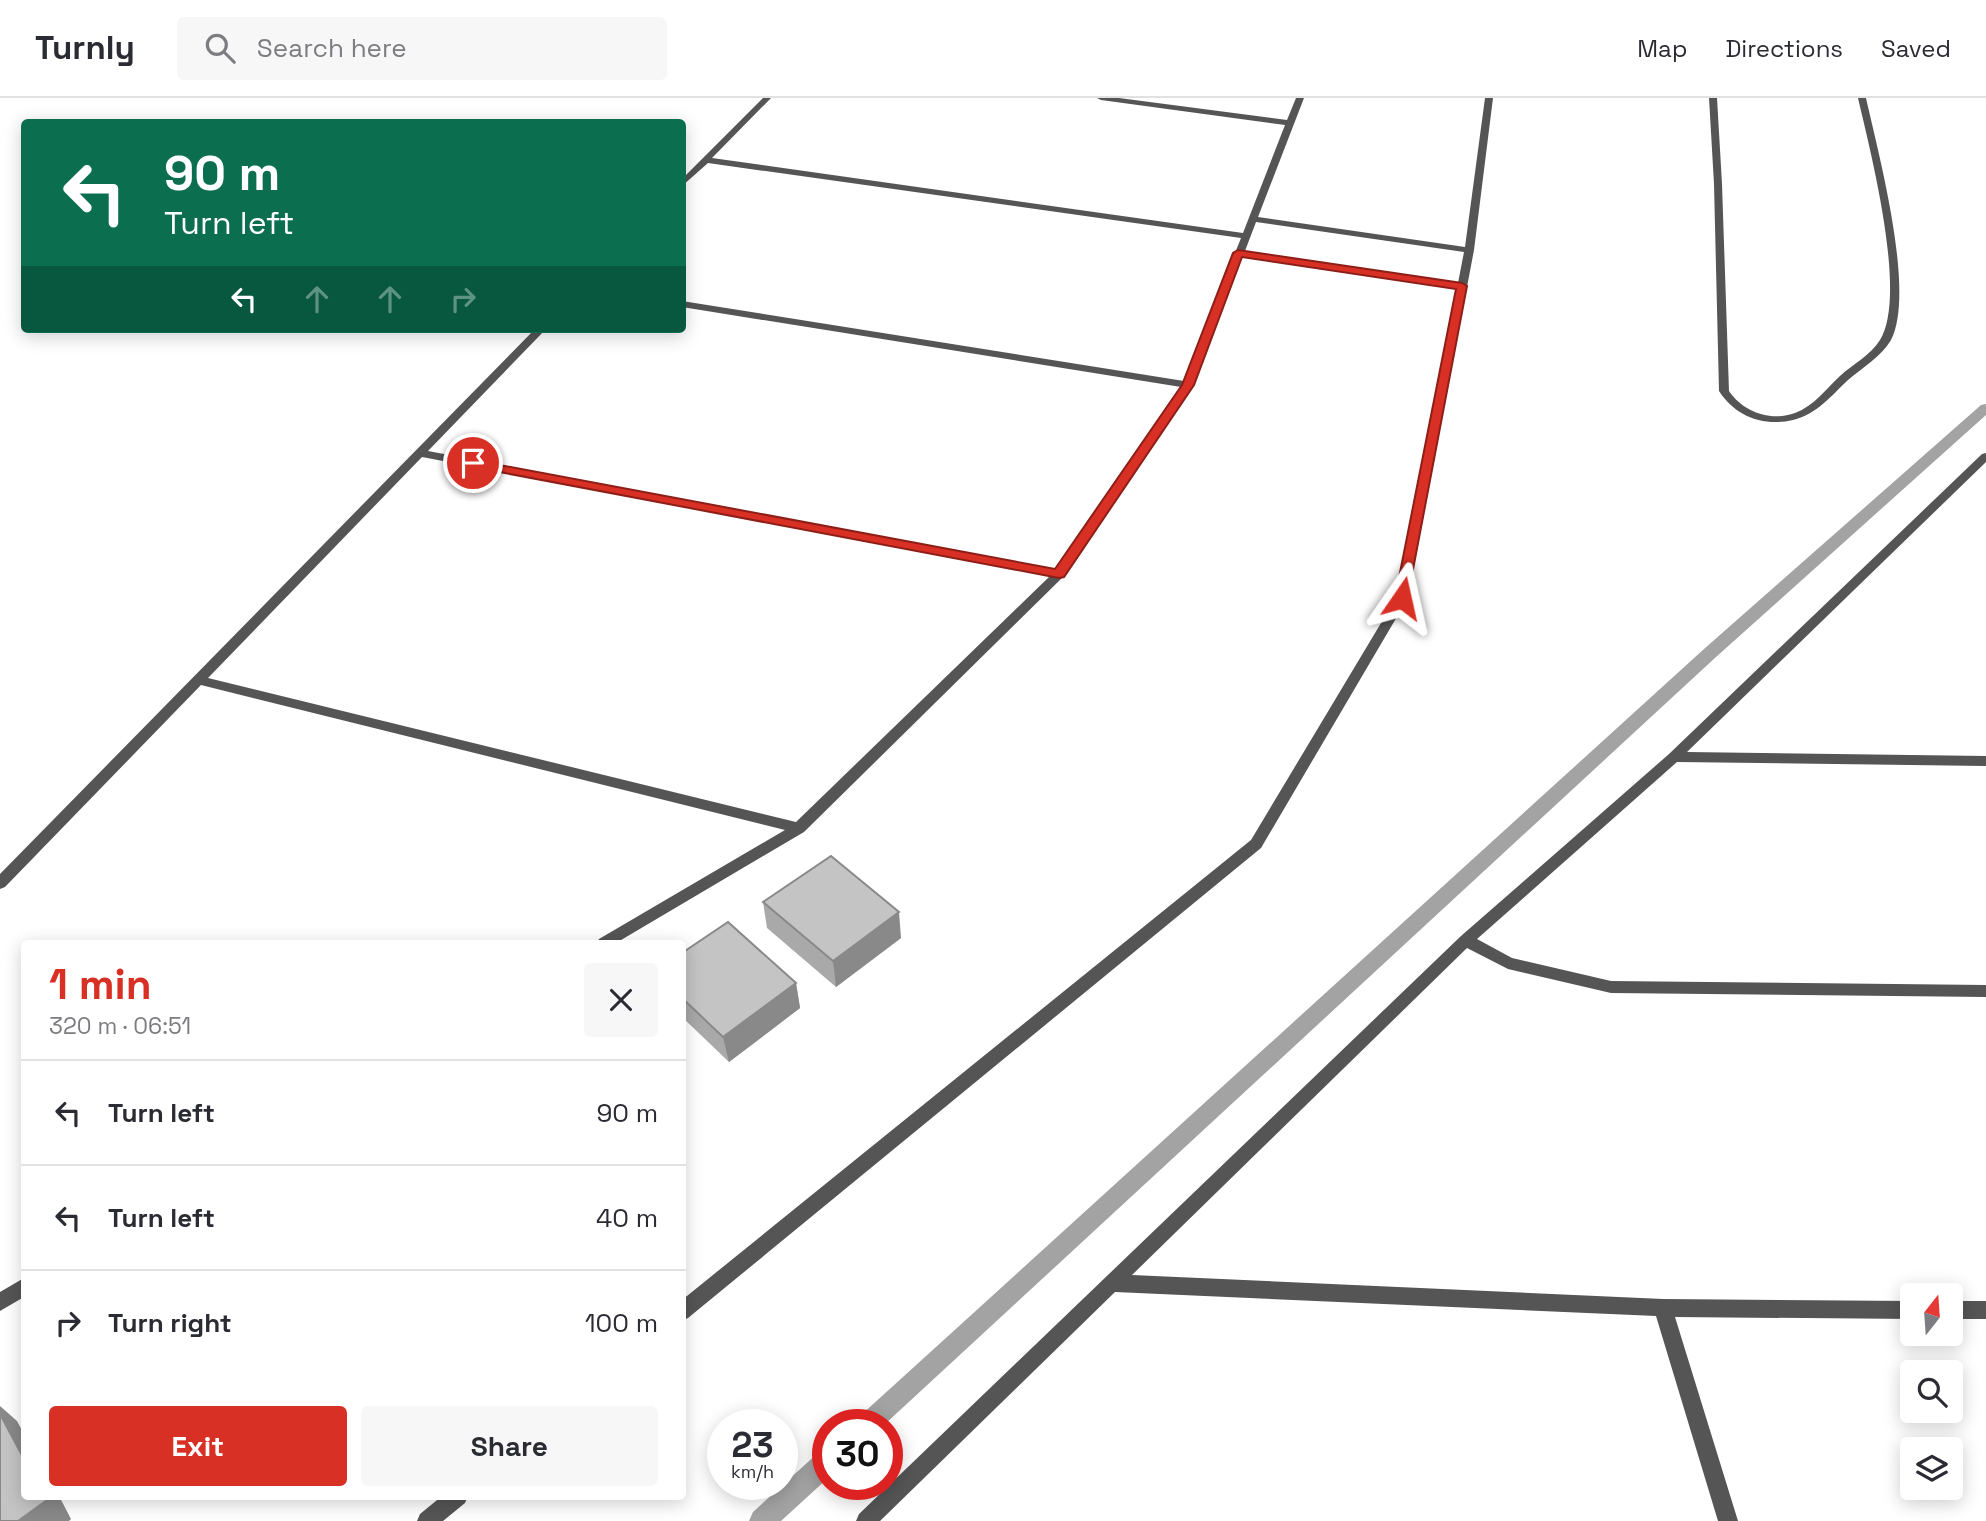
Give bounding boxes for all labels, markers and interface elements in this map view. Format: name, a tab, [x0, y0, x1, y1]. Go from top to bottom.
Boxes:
search box	[177, 17, 667, 80]
text: Turnly	[35, 27, 135, 69]
icon: search	[201, 29, 239, 67]
text: Search here	[257, 31, 407, 65]
text: Map	[1637, 33, 1687, 64]
text: Directions	[1725, 33, 1843, 64]
text: Saved	[1881, 33, 1951, 64]
text: 90 m	[164, 142, 280, 204]
icon: left	[49, 147, 140, 238]
text: Turn left	[164, 203, 294, 243]
icon: left	[225, 280, 263, 318]
icon: ahead	[298, 280, 336, 318]
icon: ahead	[371, 280, 409, 318]
icon: right	[444, 280, 482, 318]
pin	[443, 433, 503, 493]
icon: arrive	[454, 444, 492, 482]
position arrow	[1365, 561, 1439, 635]
text: 1 min	[49, 958, 152, 1011]
button: close	[584, 963, 658, 1037]
text: 320 m · 06:51	[49, 1011, 191, 1041]
icon: left	[49, 1094, 87, 1132]
text: Turn left	[108, 1096, 215, 1130]
text: 90 m	[596, 1096, 658, 1130]
icon: left	[49, 1199, 87, 1237]
text: Turn left	[108, 1201, 215, 1235]
text: 40 m	[596, 1201, 658, 1235]
north arrow	[1900, 1283, 1964, 1346]
map controls	[1900, 1283, 1963, 1500]
icon: right	[49, 1304, 87, 1342]
text: Turn right	[108, 1306, 232, 1340]
text: 100 m	[585, 1306, 658, 1340]
button: search	[1900, 1360, 1963, 1423]
button: Exit	[49, 1406, 347, 1486]
button: Share	[361, 1406, 658, 1486]
speed limit sign: 30	[812, 1409, 903, 1500]
text: 23	[731, 1423, 774, 1467]
button: layers	[1900, 1437, 1963, 1500]
text: km/h	[731, 1460, 774, 1483]

